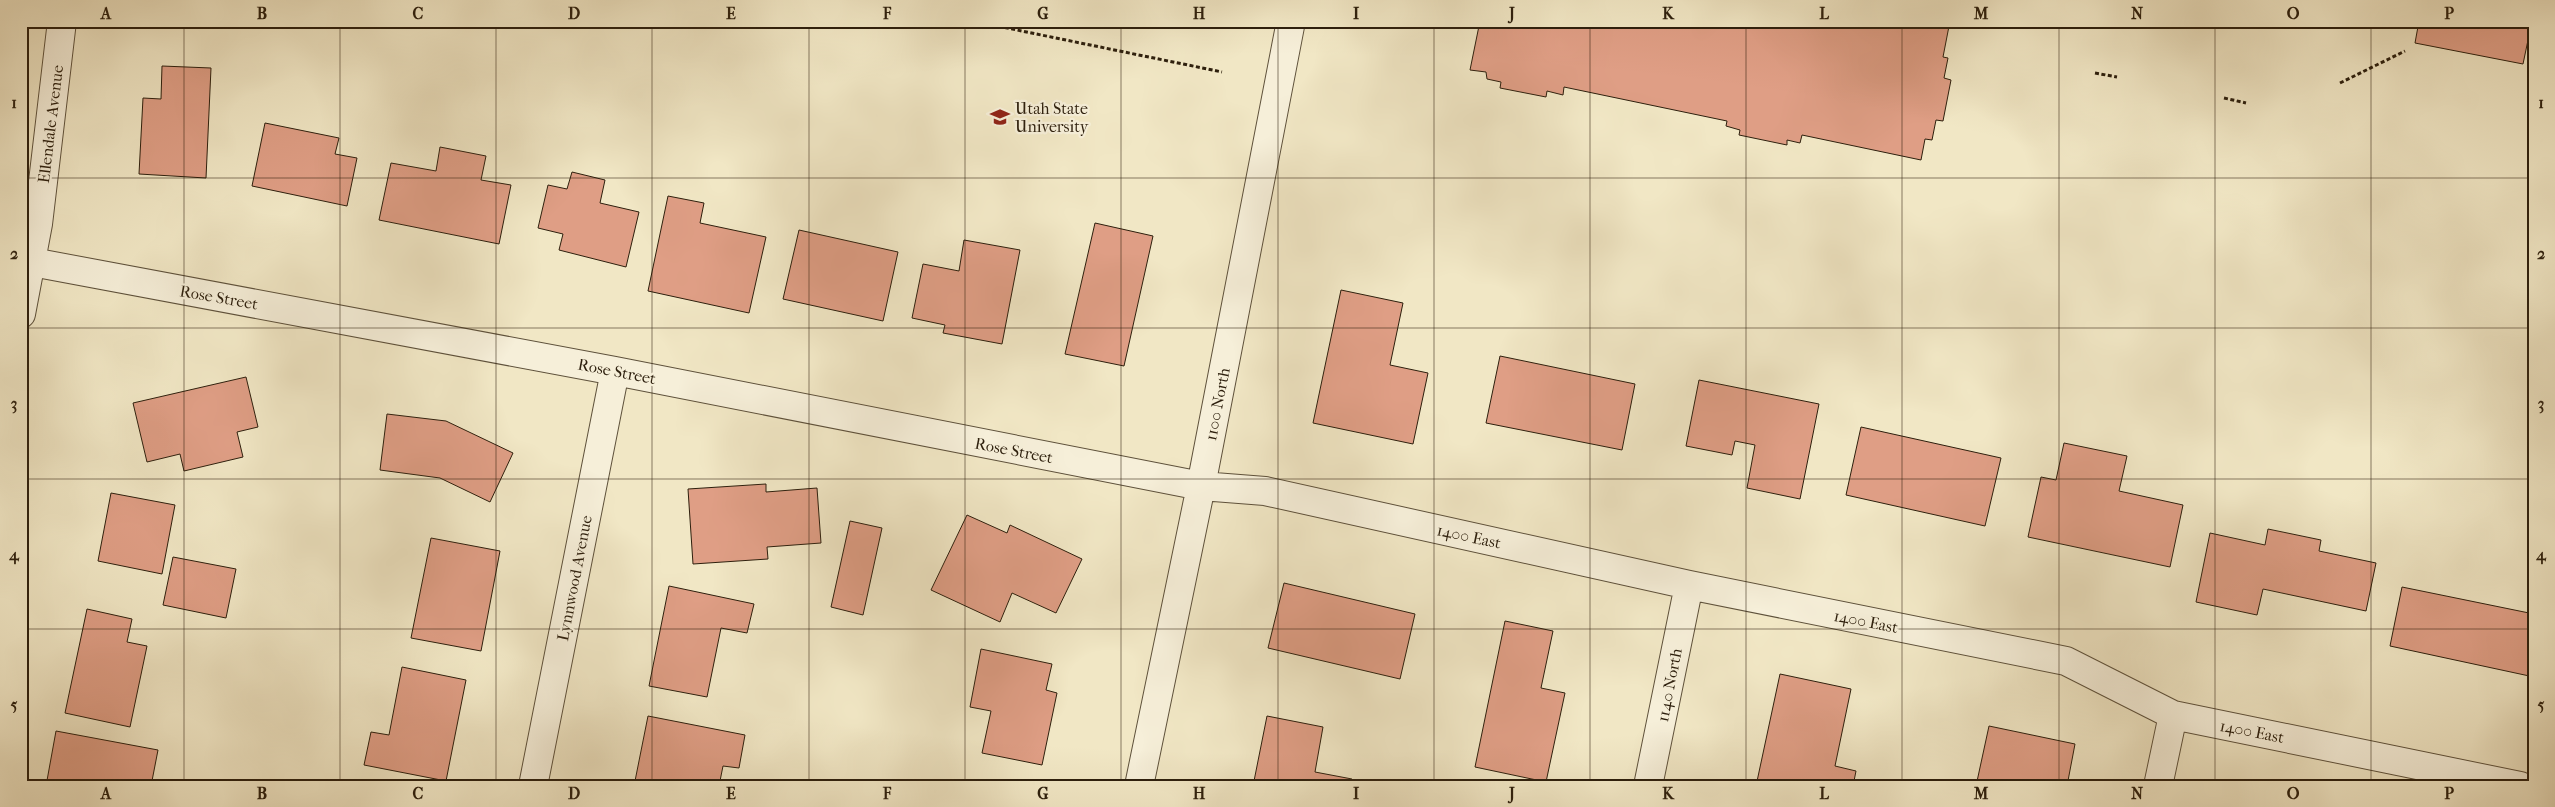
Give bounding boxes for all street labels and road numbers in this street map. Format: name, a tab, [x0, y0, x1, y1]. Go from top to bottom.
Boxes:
street label: Ellendale Avenue	[34, 64, 67, 184]
street label: Rose Street	[178, 281, 260, 314]
street label: Rose Street	[576, 355, 658, 388]
street label: 1100 North	[1201, 366, 1234, 442]
street label: Rose Street	[973, 434, 1055, 467]
street label: Lynnwood Avenue	[553, 514, 596, 643]
street label: 1400 East	[1435, 520, 1503, 553]
street label: 1400 East	[1832, 606, 1900, 637]
street label: 1140 North	[1653, 647, 1686, 724]
street label: 1400 East	[2218, 716, 2286, 747]

